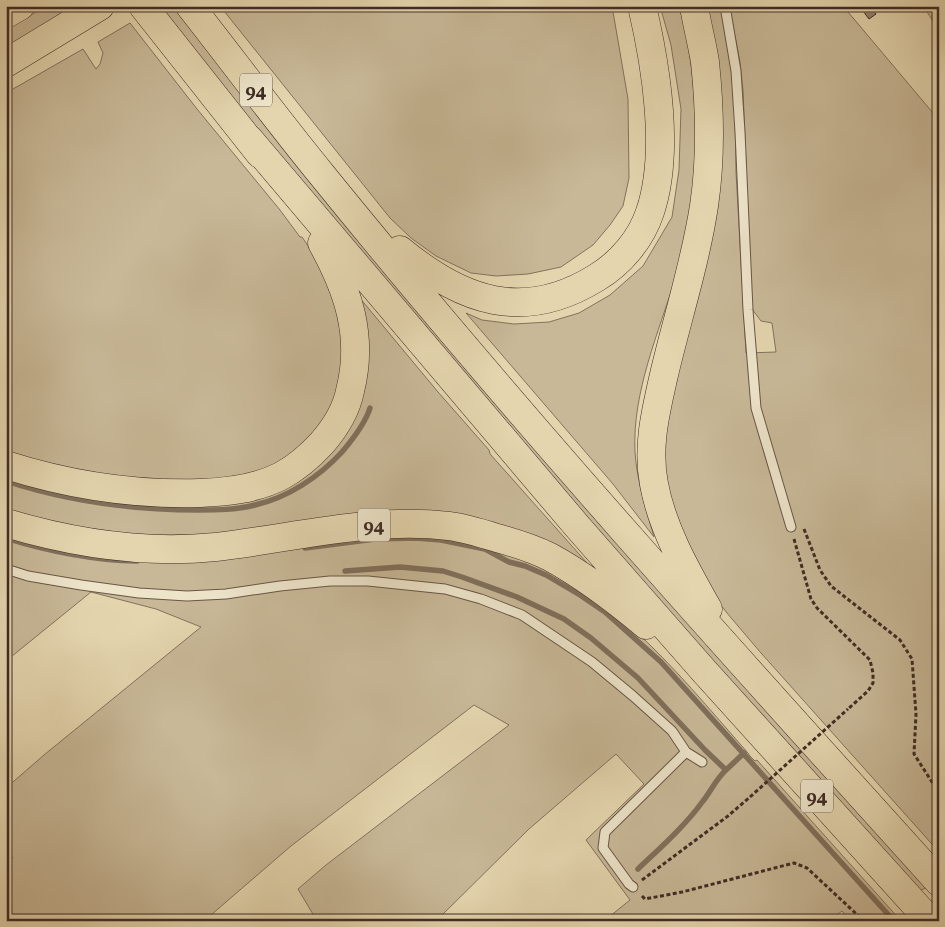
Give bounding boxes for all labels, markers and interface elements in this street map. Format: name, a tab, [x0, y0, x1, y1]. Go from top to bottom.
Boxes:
road number: 94	[240, 74, 272, 106]
road number: 94	[358, 508, 390, 542]
road number: 94	[801, 779, 833, 812]

